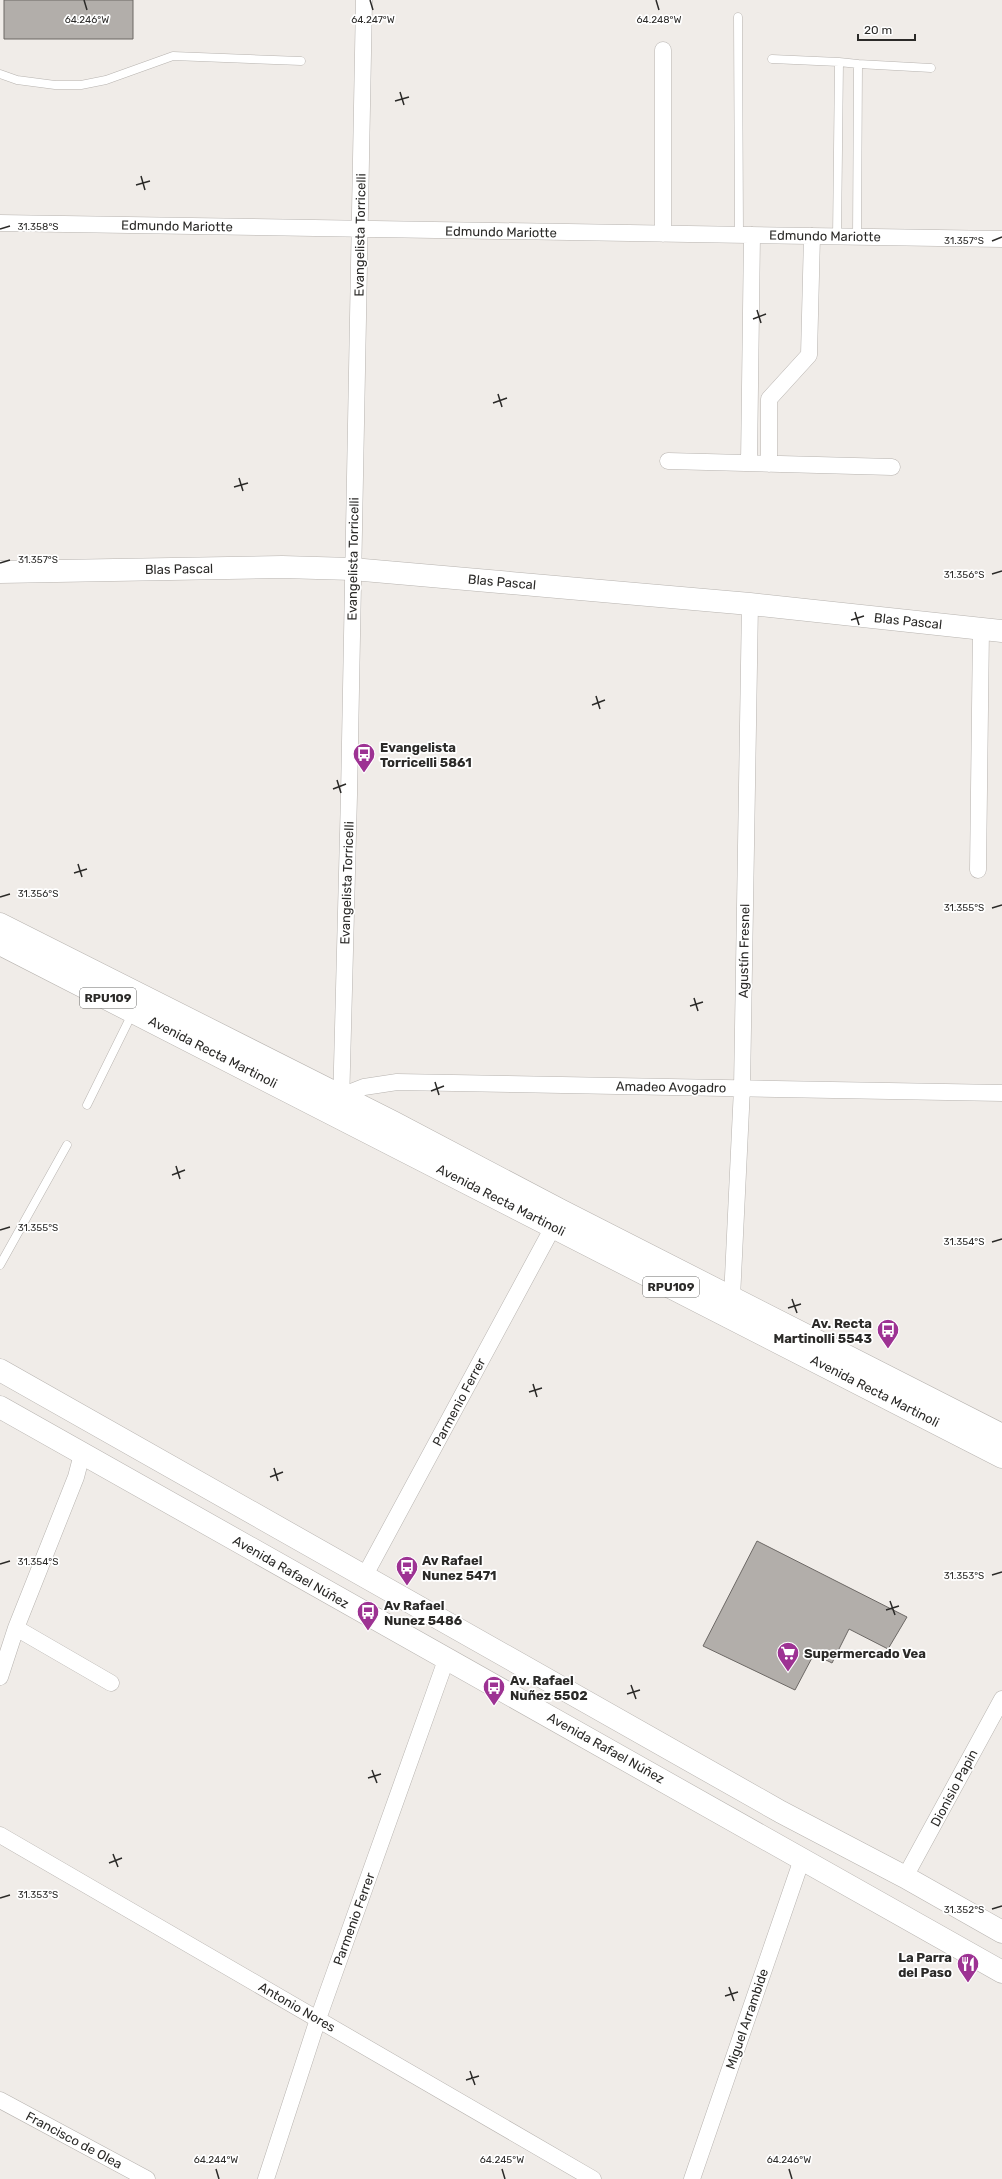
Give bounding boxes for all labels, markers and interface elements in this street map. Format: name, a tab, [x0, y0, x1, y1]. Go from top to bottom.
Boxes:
text: 64.246°W	[65, 14, 109, 26]
text: 64.247°W	[351, 14, 395, 26]
text: 64.248°W	[637, 14, 681, 26]
scale bar	[858, 16, 915, 42]
text: 20 m	[864, 23, 892, 37]
street label: Evangelista Torricelli	[351, 173, 370, 297]
street label: Edmundo Mariotte	[121, 218, 233, 234]
text: 31.358°S	[17, 221, 59, 233]
street label: Edmundo Mariotte	[445, 224, 557, 240]
street label: Edmundo Mariotte	[769, 228, 881, 244]
text: 31.357°S	[944, 235, 984, 247]
street label: Evangelista Torricelli	[344, 497, 363, 621]
text: 31.357°S	[18, 554, 58, 566]
street label: Blas Pascal	[145, 561, 213, 577]
text: 31.356°S	[944, 569, 984, 581]
street label: Blas Pascal	[467, 572, 537, 592]
street label: Blas Pascal	[873, 610, 943, 632]
place label: Evangelista Torricelli 5861	[380, 740, 472, 770]
bus stop icon: Evangelista Torricelli 5861	[351, 741, 377, 774]
street label: Evangelista Torricelli	[337, 821, 358, 945]
text: 31.356°S	[18, 888, 58, 900]
text: 31.355°S	[944, 902, 984, 914]
street label: Agustín Fresnel	[736, 904, 753, 998]
road number: RPU109	[80, 988, 136, 1008]
street label: Avenida Recta Martinoli	[146, 1013, 280, 1091]
street label: Amadeo Avogadro	[616, 1079, 726, 1096]
street label: Avenida Recta Martinoli	[434, 1161, 568, 1239]
text: 31.355°S	[18, 1222, 58, 1234]
text: 31.354°S	[944, 1236, 984, 1248]
road number: RPU109	[643, 1277, 699, 1297]
place label: Av. Recta Martinolli 5543	[773, 1316, 872, 1346]
bus stop icon: Av. Recta Martinolli 5543	[875, 1317, 901, 1350]
street label: Avenida Recta Martinoli	[808, 1352, 942, 1430]
street label: Parmenio Ferrer	[429, 1355, 489, 1449]
street label: Avenida Rafael Núñez	[230, 1533, 352, 1612]
place label: Av Rafael Nunez 5471	[422, 1553, 497, 1583]
bus stop icon: Av Rafael Nunez 5471	[394, 1554, 420, 1587]
text: 31.354°S	[18, 1556, 58, 1568]
text: 31.353°S	[944, 1570, 984, 1582]
place label: Av Rafael Nunez 5486	[384, 1598, 463, 1628]
bus stop icon: Av Rafael Nunez 5486	[355, 1599, 381, 1632]
supermarket icon: Supermercado Vea	[775, 1640, 801, 1673]
place label: Supermercado Vea	[804, 1646, 926, 1661]
place label: Av. Rafael Nuñez 5502	[510, 1673, 588, 1703]
bus stop icon: Av. Rafael Nuñez 5502	[481, 1674, 507, 1707]
street label: Avenida Rafael Núñez	[545, 1710, 668, 1787]
street label: Dionisio Papin	[927, 1747, 981, 1829]
street label: Parmenio Ferrer	[330, 1871, 378, 1967]
text: 31.353°S	[18, 1889, 58, 1901]
text: 31.352°S	[944, 1904, 984, 1916]
place label: La Parra del Paso	[898, 1950, 952, 1980]
restaurant icon: La Parra del Paso	[955, 1951, 981, 1984]
street label: Miguel Arrambide	[723, 1967, 772, 2072]
street label: Antonio Nores	[256, 1979, 338, 2035]
street label: Francisco de Olea	[23, 2108, 125, 2172]
text: 64.244°W	[194, 2154, 238, 2166]
text: 64.245°W	[480, 2154, 524, 2166]
text: 64.246°W	[767, 2154, 811, 2166]

